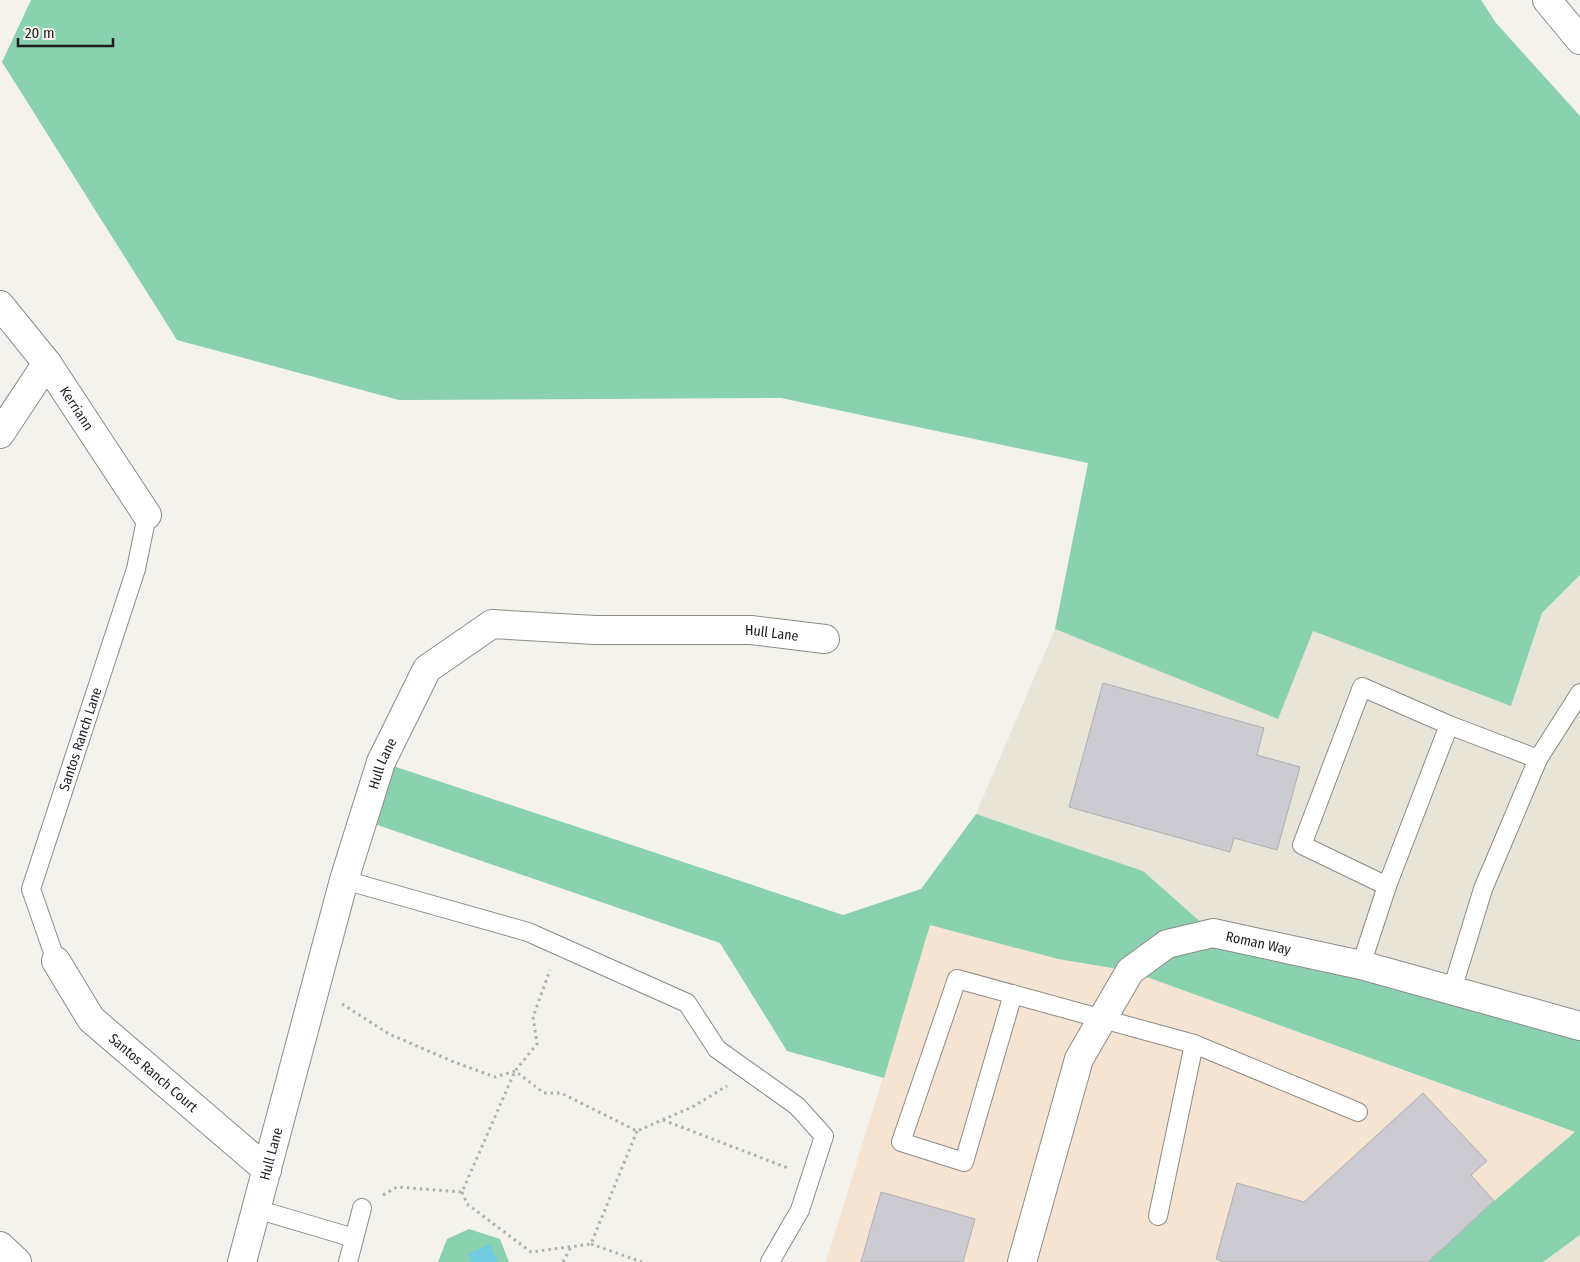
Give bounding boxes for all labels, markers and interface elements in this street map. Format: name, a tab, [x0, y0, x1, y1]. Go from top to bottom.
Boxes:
scale bar	[18, 15, 112, 47]
text: 20 m	[25, 24, 55, 42]
street label: Kerriann	[56, 383, 97, 434]
street label: Hull Lane	[745, 622, 800, 644]
street label: Santos Ranch Lane	[55, 685, 105, 793]
street label: Hull Lane	[365, 735, 400, 791]
street label: Roman Way	[1224, 927, 1293, 958]
street label: Santos Ranch Court	[106, 1030, 202, 1116]
street label: Hull Lane	[256, 1126, 286, 1182]

